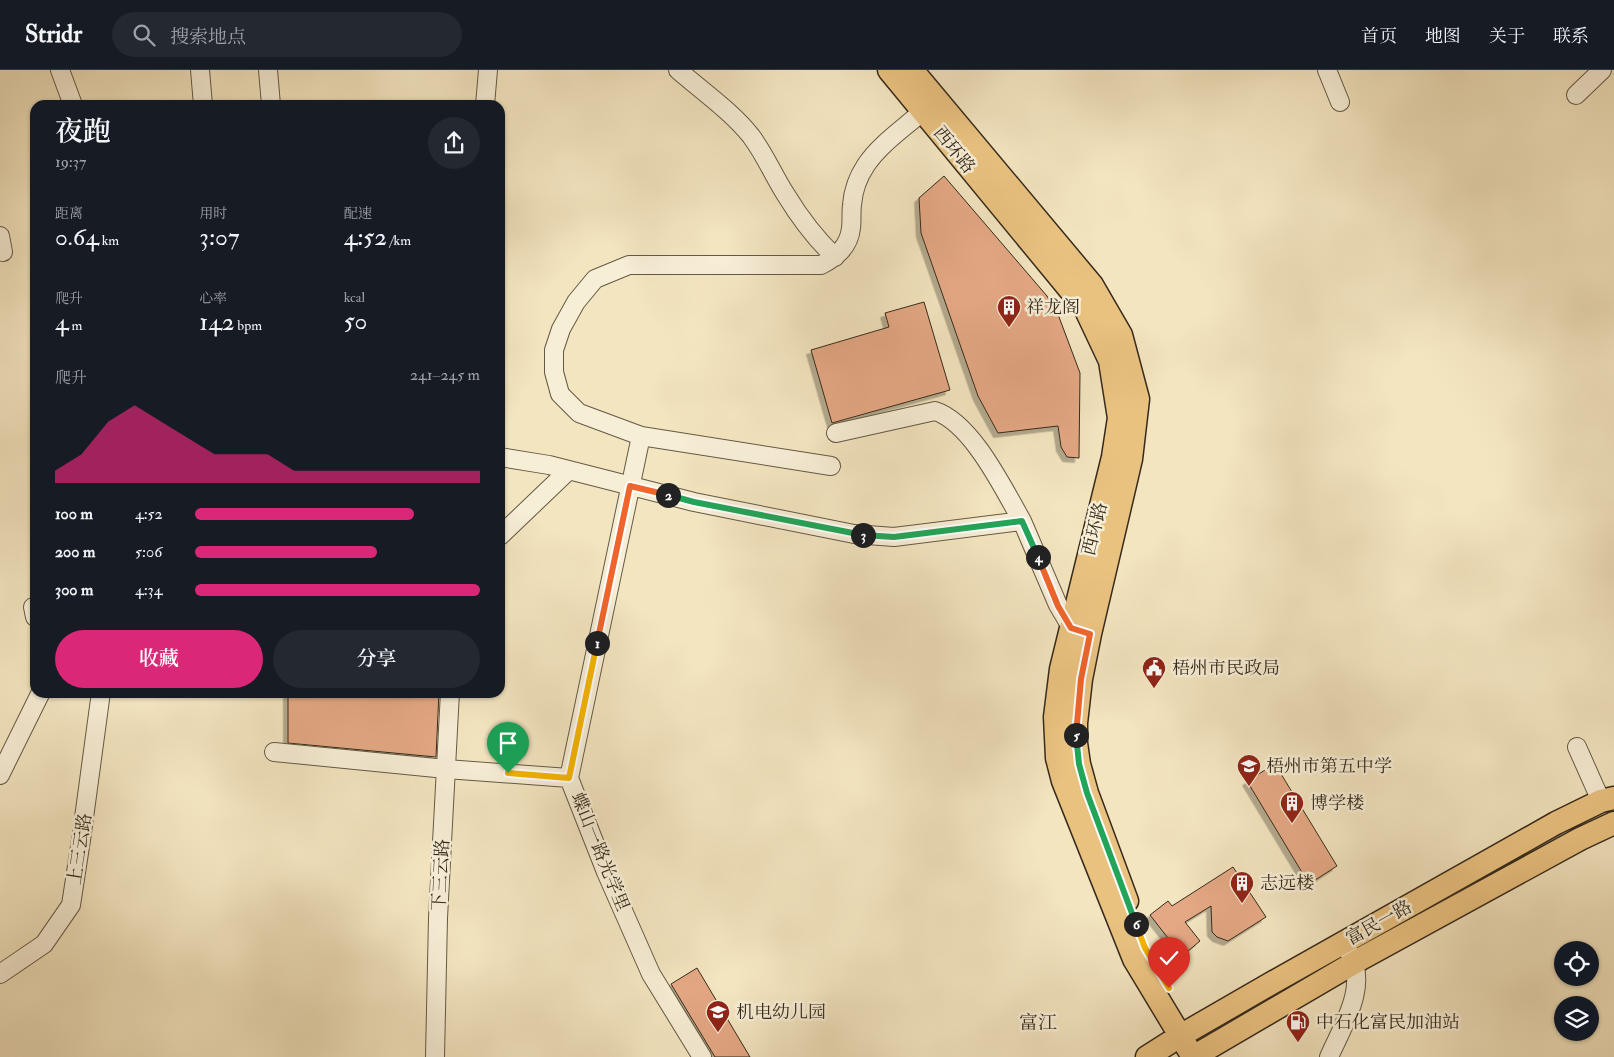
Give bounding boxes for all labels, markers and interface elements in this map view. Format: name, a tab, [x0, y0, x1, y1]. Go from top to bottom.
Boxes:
search box	[112, 12, 462, 57]
text: Stridr	[25, 19, 82, 50]
icon: search	[130, 21, 158, 49]
text: 搜索地点	[170, 25, 246, 49]
text: 首页	[1361, 25, 1397, 48]
text: 地图	[1425, 25, 1461, 48]
text: 关于	[1489, 25, 1525, 48]
text: 联系	[1553, 25, 1589, 48]
text: 夜跑	[55, 115, 111, 150]
button: share	[428, 117, 480, 169]
street label: 西环路	[928, 122, 980, 178]
text: 19:37	[55, 152, 86, 172]
text: 距离	[55, 205, 83, 222]
text: 用时	[199, 205, 227, 222]
text: 配速	[344, 205, 372, 222]
text: 0.64	[55, 222, 99, 253]
text: 3:07	[199, 222, 239, 253]
text: 4:52	[344, 222, 387, 253]
text: km	[99, 232, 119, 249]
text: /km	[387, 232, 411, 249]
text: kcal	[344, 289, 365, 306]
text: 爬升	[55, 290, 83, 307]
text: 心率	[199, 290, 227, 307]
building icon: 祥龙阁	[996, 294, 1022, 328]
place label: 祥龙阁	[1026, 296, 1080, 319]
text: 50	[344, 306, 367, 337]
text: 4	[55, 307, 68, 338]
text: 142	[199, 307, 234, 338]
text: m	[68, 317, 82, 334]
text: bpm	[234, 317, 262, 334]
text: 241–245 m	[410, 365, 480, 385]
text: 爬升	[55, 368, 87, 388]
pin: 2	[656, 482, 680, 508]
text: 2	[665, 487, 672, 504]
street label: 西环路	[1077, 500, 1113, 558]
text: 100 m	[55, 504, 93, 524]
text: 4:52	[135, 504, 163, 524]
pin: 3	[850, 522, 876, 548]
text: 3	[861, 527, 866, 544]
text: 200 m	[55, 542, 95, 562]
text: 5:06	[135, 542, 162, 562]
pin: 4	[1026, 544, 1050, 570]
text: 4	[1035, 549, 1042, 566]
text: 300 m	[55, 580, 93, 600]
text: 4:34	[135, 580, 162, 600]
button: 收藏	[55, 630, 263, 688]
button: 分享	[273, 630, 480, 688]
pin: 1	[584, 630, 610, 656]
text: 1	[595, 635, 600, 652]
public building icon: 梧州市民政局	[1141, 655, 1167, 689]
place label: 梧州市民政局	[1172, 657, 1280, 680]
pin	[487, 722, 529, 773]
pin: 5	[1064, 722, 1088, 748]
text: 5	[1073, 727, 1080, 744]
icon: arrive	[494, 729, 522, 757]
school or university icon: 梧州市第五中学	[1236, 753, 1262, 787]
place label: 梧州市第五中学	[1266, 755, 1392, 778]
street label: 蝶山一路光学里	[566, 789, 634, 915]
building icon: 博学楼	[1279, 790, 1305, 824]
place label: 博学楼	[1310, 792, 1364, 815]
street label: 上三云路	[63, 812, 97, 886]
street label: 下三云路	[428, 838, 454, 912]
building icon: 志远楼	[1229, 870, 1255, 904]
place label: 志远楼	[1260, 872, 1314, 895]
street label: 富民一路	[1342, 895, 1416, 951]
pin: 6	[1124, 912, 1148, 936]
text: 6	[1133, 916, 1140, 933]
pin	[1148, 937, 1190, 988]
map controls	[1554, 941, 1599, 1041]
button: locate	[1554, 941, 1599, 986]
icon: check	[1155, 944, 1183, 972]
button: layers	[1554, 996, 1599, 1041]
school or university icon: 机电幼儿园	[705, 999, 731, 1033]
place label: 机电幼儿园	[736, 1001, 826, 1024]
fuel station icon: 中石化富民加油站	[1285, 1009, 1311, 1043]
district label: 富江	[1019, 1011, 1057, 1035]
place label: 中石化富民加油站	[1316, 1011, 1460, 1034]

